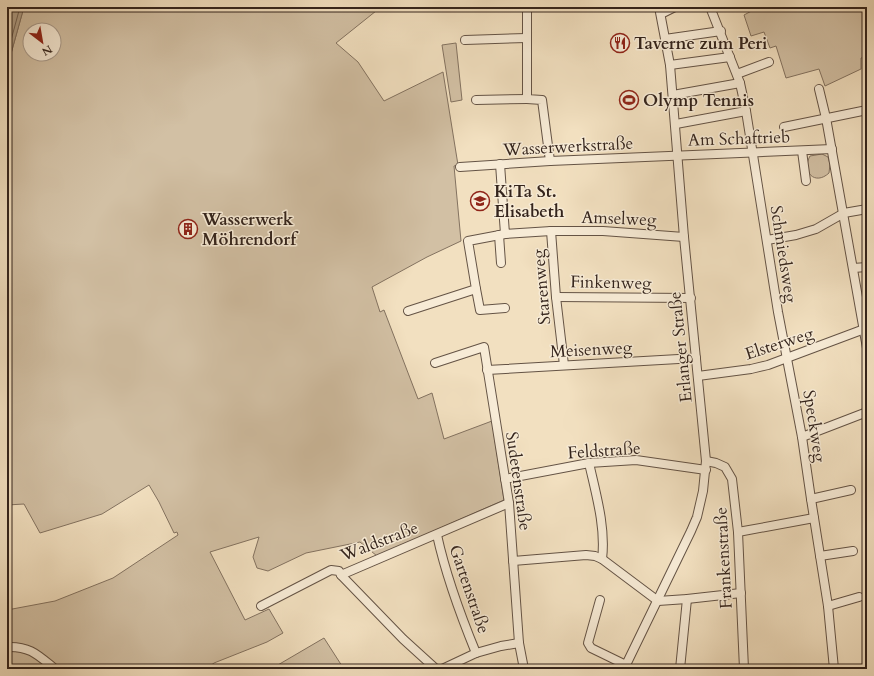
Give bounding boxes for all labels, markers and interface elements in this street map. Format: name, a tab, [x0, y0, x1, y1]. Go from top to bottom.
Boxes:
north arrow	[22, 22, 62, 62]
restaurant icon: Taverne zum Peri	[609, 32, 631, 54]
place label: Taverne zum Peri	[634, 32, 768, 55]
text: N	[39, 41, 55, 59]
sports icon: Olymp Tennis	[618, 89, 640, 111]
place label: Olymp Tennis	[643, 89, 754, 112]
street label: Am Schaftrieb	[687, 125, 791, 152]
street label: Wasserwerkstraße	[501, 132, 634, 161]
place label: KiTa St. Elisabeth	[494, 180, 565, 223]
school or university icon: KiTa St. Elisabeth	[469, 190, 491, 212]
street label: Schmiedsweg	[764, 204, 803, 305]
street label: Amselweg	[581, 206, 657, 231]
place label: Wasserwerk Möhrendorf	[201, 208, 299, 251]
building icon: Wasserwerk Möhrendorf	[177, 218, 199, 240]
street label: Starenweg	[527, 248, 556, 326]
street label: Finkenweg	[570, 270, 652, 295]
street label: Erlanger Straße	[663, 290, 698, 404]
street label: Elsterweg	[742, 321, 817, 365]
street label: Meisenweg	[549, 336, 633, 363]
street label: Speckweg	[797, 388, 832, 464]
street label: Sudetenstraße	[500, 430, 537, 532]
street label: Feldstraße	[567, 436, 641, 465]
street label: Frankenstraße	[709, 507, 738, 609]
street label: Waldstraße	[336, 516, 422, 567]
street label: Gartenstraße	[444, 542, 495, 637]

